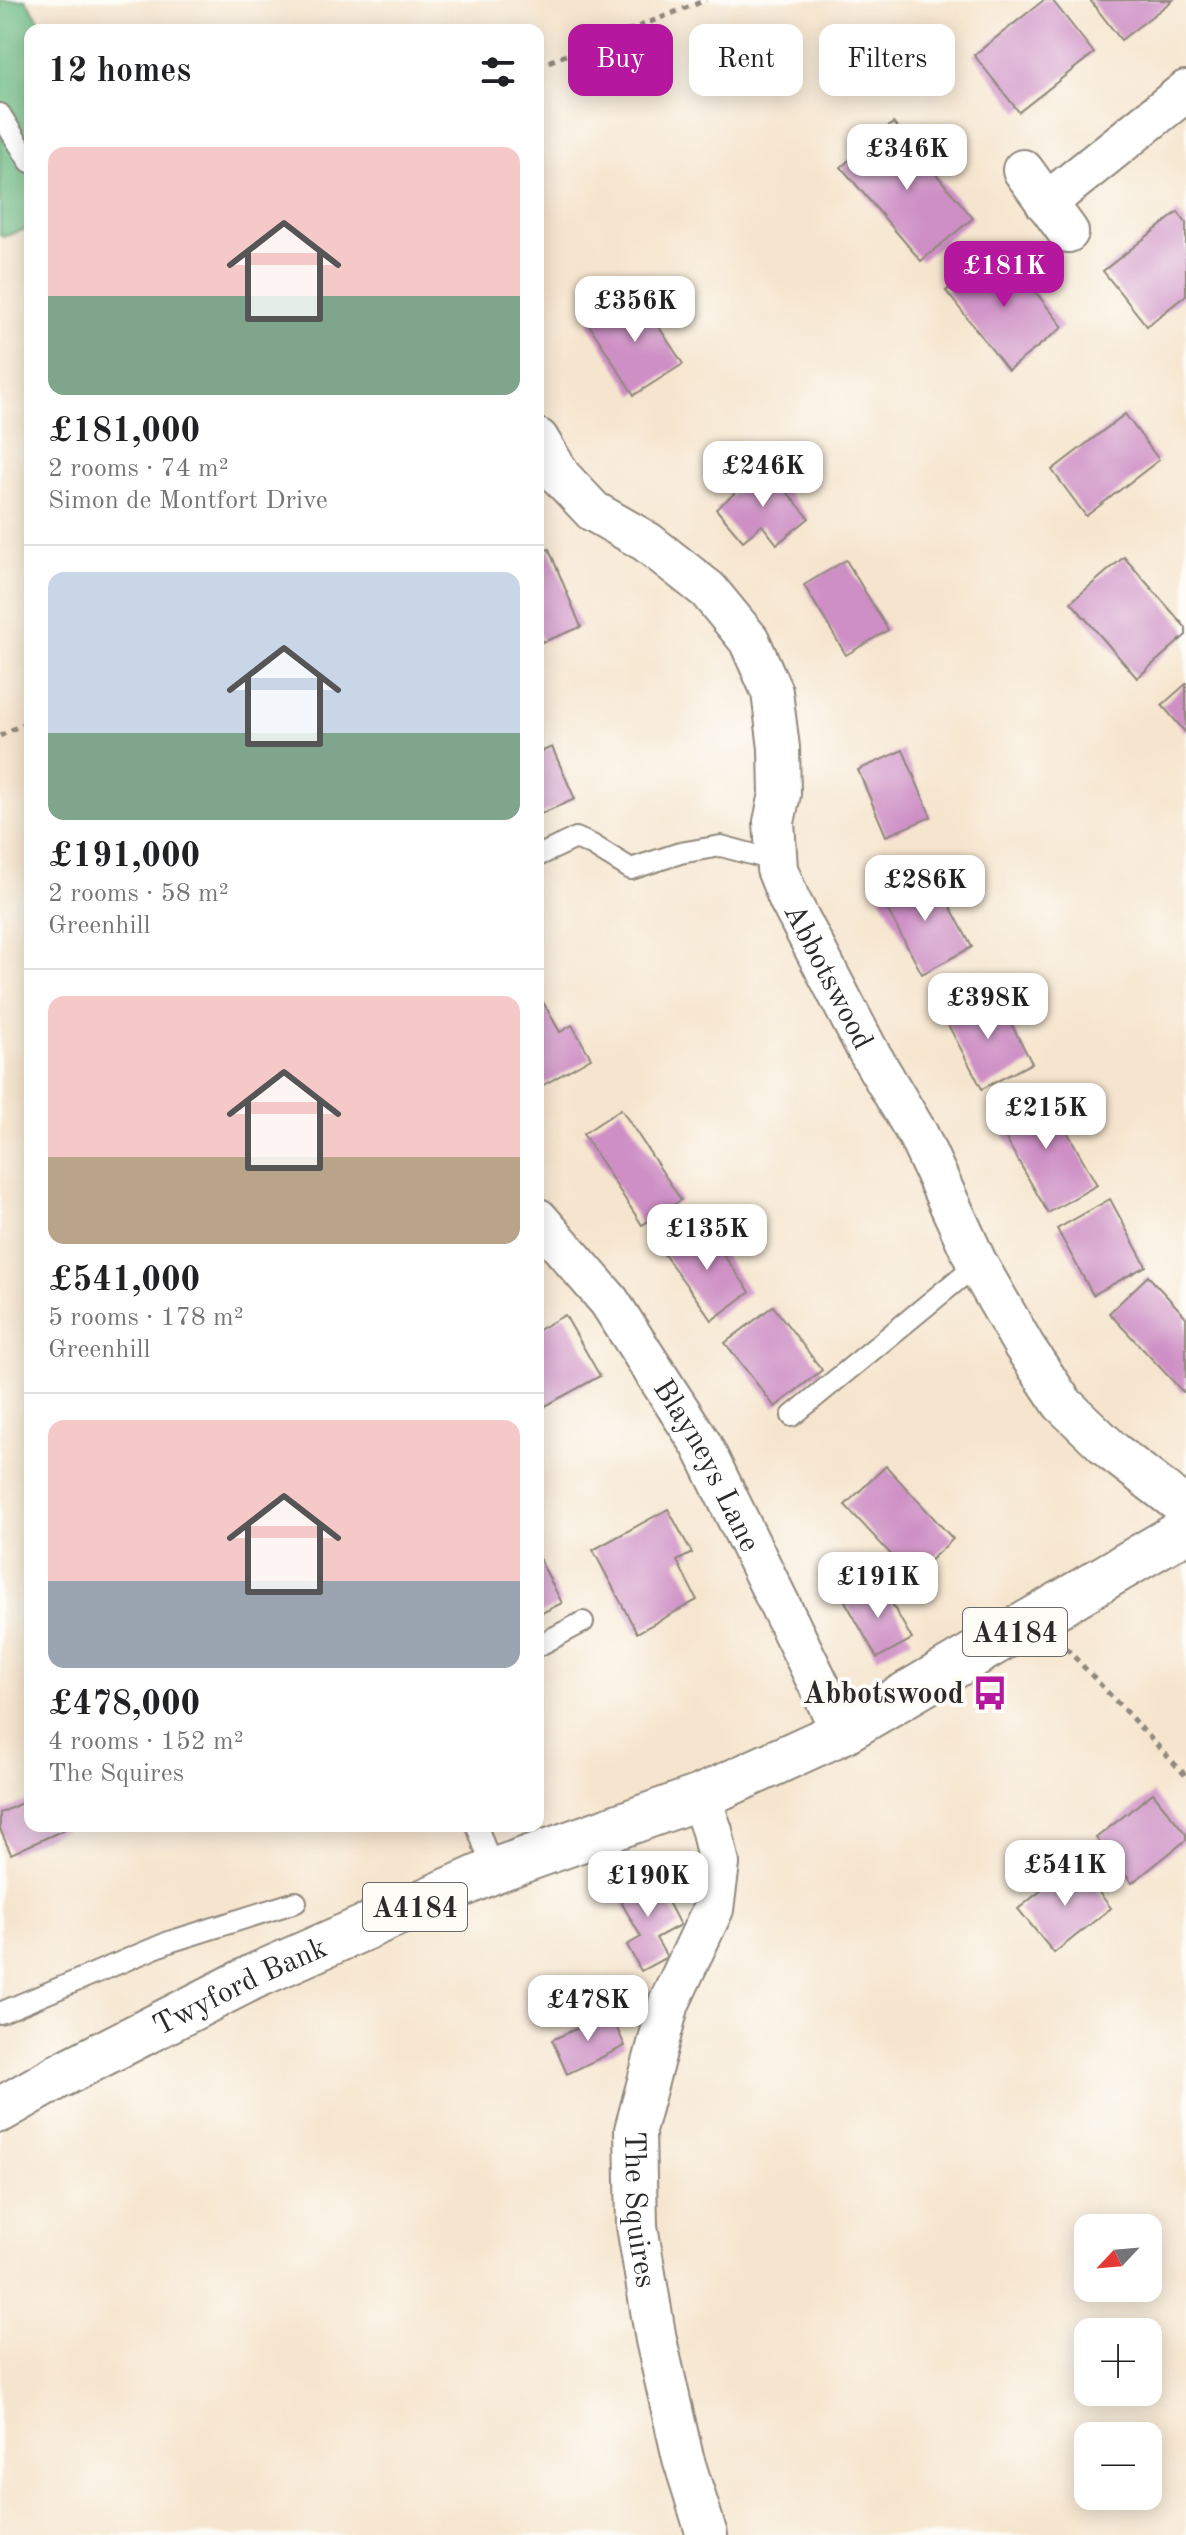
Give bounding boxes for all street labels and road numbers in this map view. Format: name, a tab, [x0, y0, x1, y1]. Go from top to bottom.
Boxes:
street label: Abbotswood	[777, 899, 877, 1055]
street label: Blayneys Lane	[647, 1375, 764, 1557]
road number: A4184	[963, 1608, 1067, 1656]
road number: A4184	[363, 1883, 467, 1931]
street label: Twyford Bank	[149, 1933, 332, 2042]
street label: The Squires	[618, 2131, 660, 2290]

